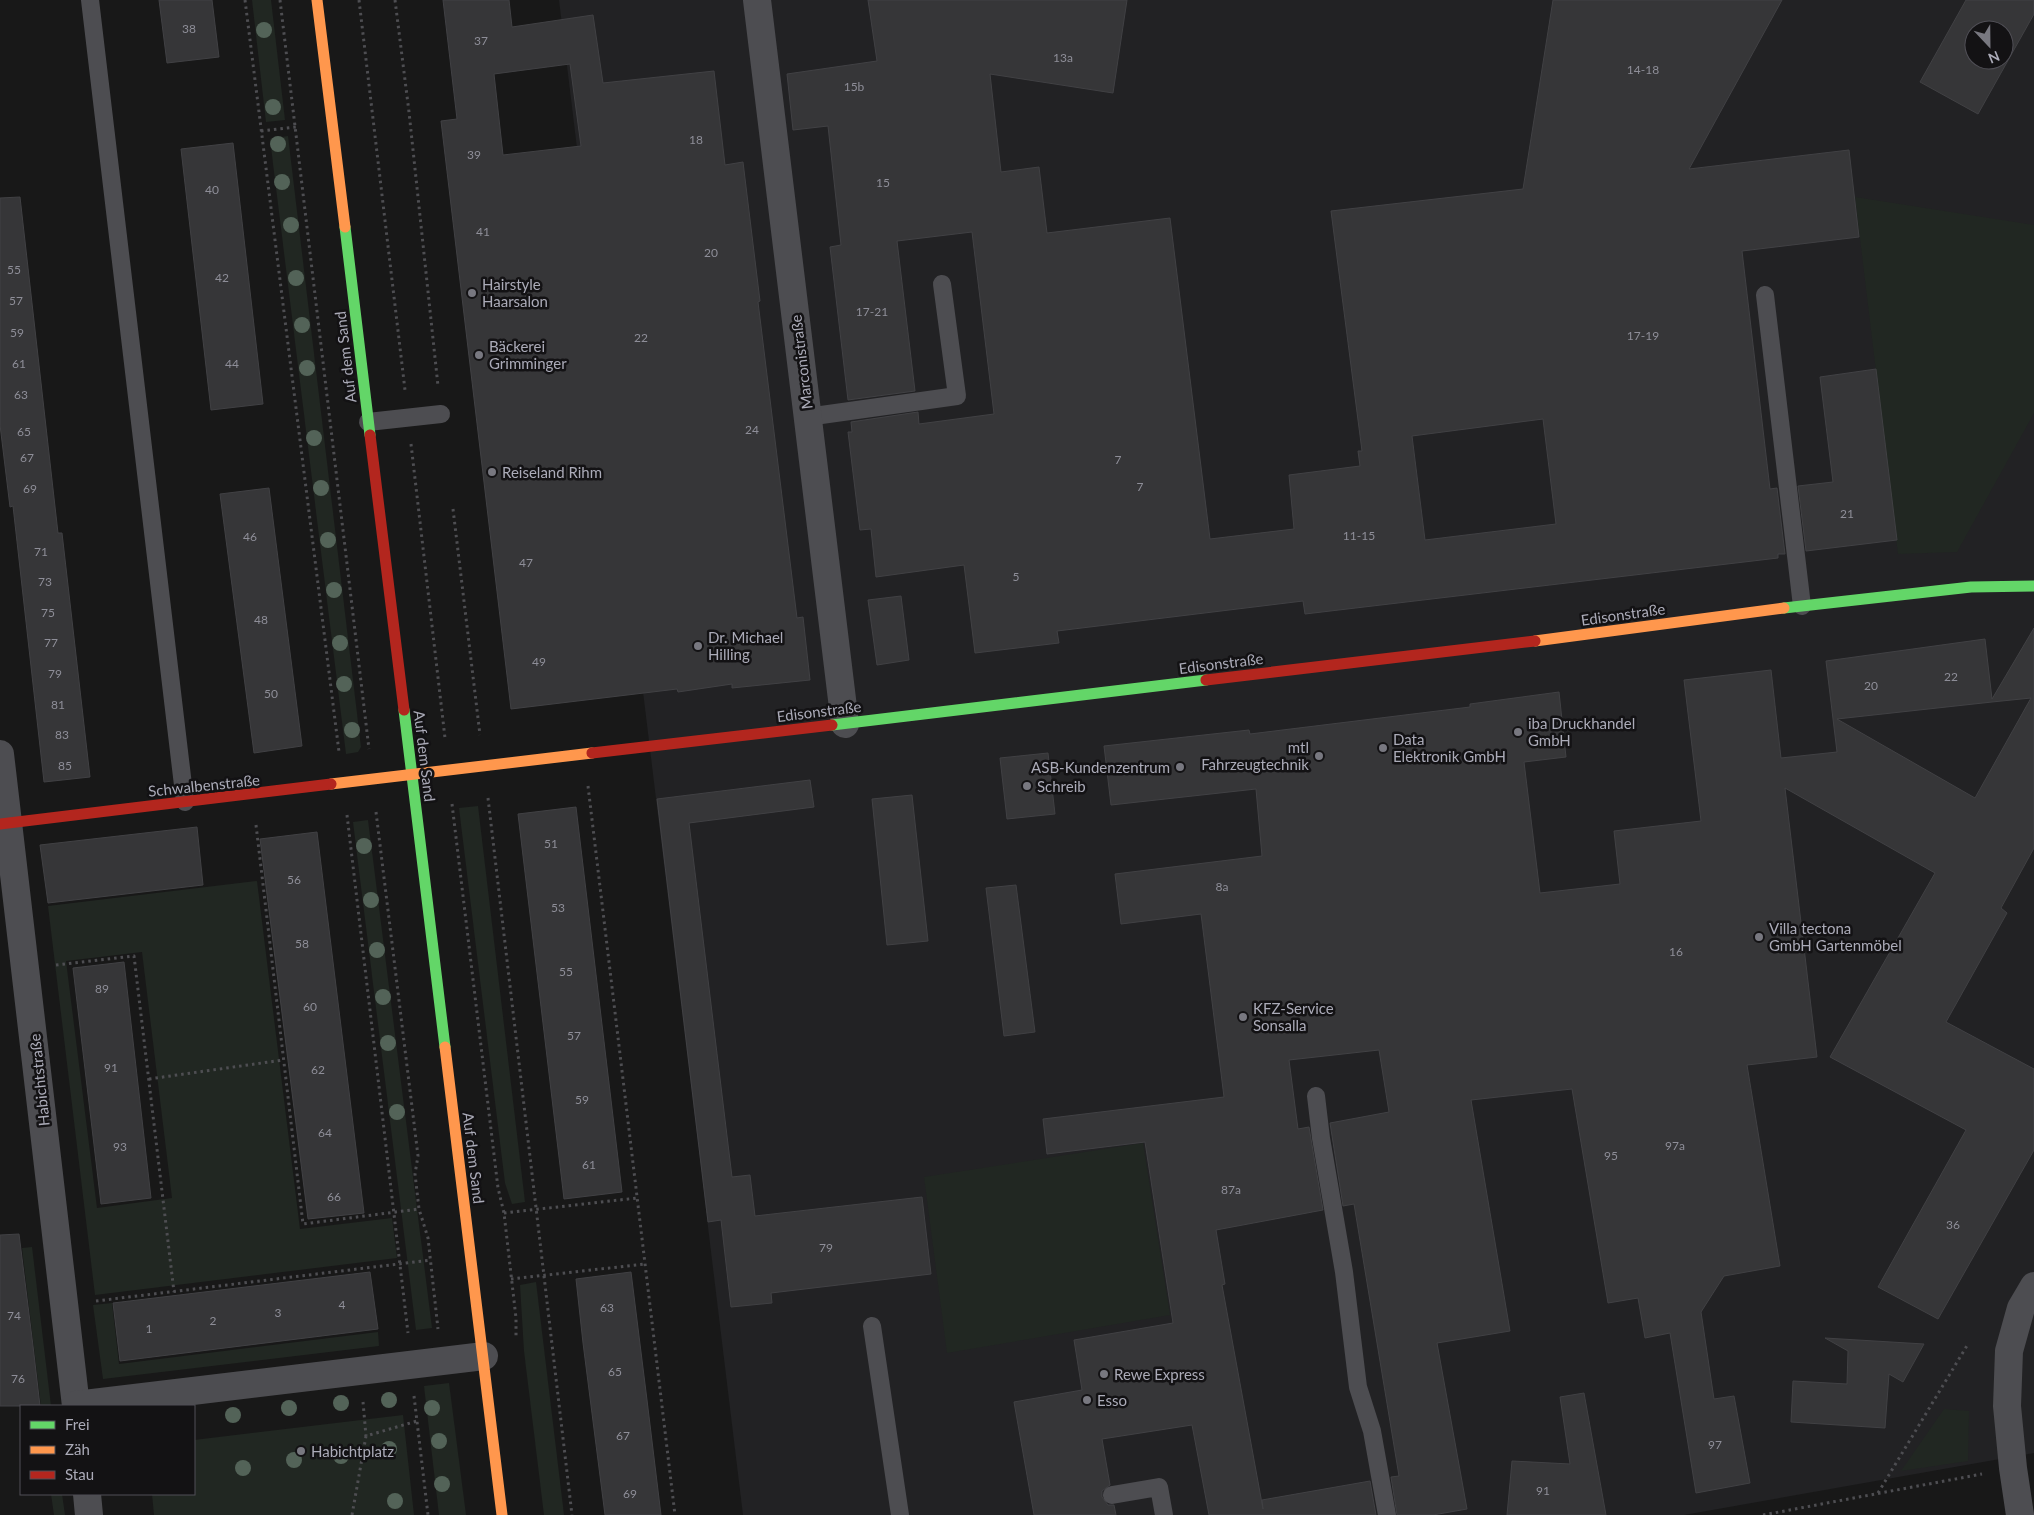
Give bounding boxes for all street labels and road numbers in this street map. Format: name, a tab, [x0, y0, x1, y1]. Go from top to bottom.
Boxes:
street label: Auf dem Sand	[330, 310, 360, 404]
street label: Marconistraße	[786, 314, 816, 410]
street label: Edisonstraße	[1580, 599, 1666, 629]
street label: Edisonstraße	[1178, 649, 1264, 677]
street label: Edisonstraße	[776, 697, 862, 725]
street label: Auf dem Sand	[410, 709, 440, 803]
street label: Schwalbenstraße	[147, 770, 261, 800]
street label: Habichtstraße	[25, 1033, 53, 1127]
street label: Auf dem Sand	[459, 1111, 489, 1205]

